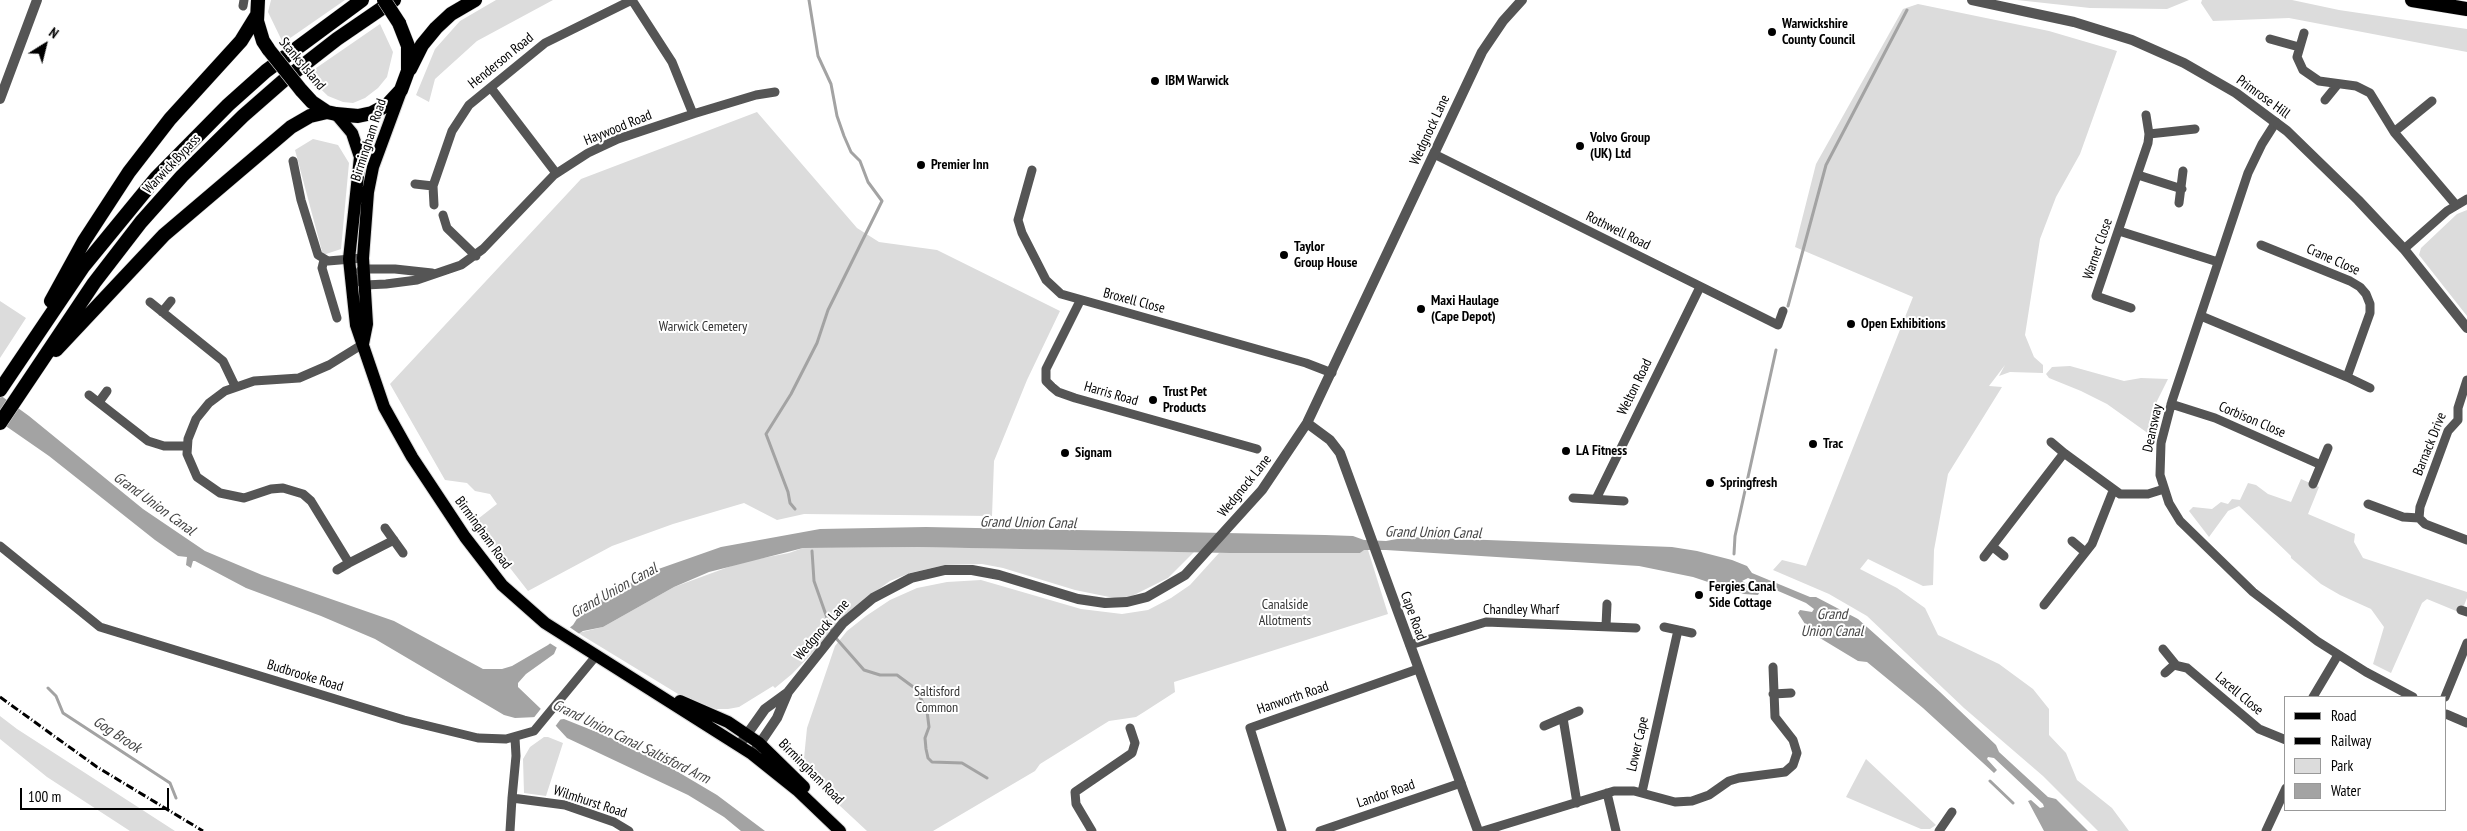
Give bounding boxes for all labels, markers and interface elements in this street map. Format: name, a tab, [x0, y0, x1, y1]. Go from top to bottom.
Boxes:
place label: Warwickshire County Council	[1782, 16, 1855, 48]
north arrow	[20, 20, 70, 70]
text: N	[45, 23, 62, 42]
marker: Warwickshire County Council	[1766, 26, 1778, 38]
street label: Henderson Road	[465, 30, 537, 92]
street label: Stanks Island	[275, 34, 329, 94]
street label: Primrose Hill	[2233, 72, 2293, 122]
place label: IBM Warwick	[1165, 73, 1229, 89]
marker: IBM Warwick	[1149, 75, 1161, 87]
street label: Wedgnock Lane	[1406, 92, 1454, 168]
street label: Birmingham Road	[348, 97, 390, 183]
street label: Haywood Road	[582, 107, 654, 149]
street label: Warwick Bypass	[140, 130, 204, 198]
place label: Volvo Group (UK) Ltd	[1590, 130, 1650, 162]
marker: Volvo Group (UK) Ltd	[1574, 140, 1586, 152]
place label: Premier Inn	[931, 157, 989, 173]
marker: Premier Inn	[915, 159, 927, 171]
street label: Rothwell Road	[1583, 208, 1653, 254]
street label: Warner Close	[2080, 216, 2116, 282]
place label: Taylor Group House	[1294, 239, 1358, 272]
street label: Crane Close	[2304, 241, 2362, 279]
marker: Taylor Group House	[1278, 249, 1290, 261]
street label: Broxell Close	[1101, 285, 1167, 317]
place label: Maxi Haulage (Cape Depot)	[1431, 293, 1499, 326]
marker: Maxi Haulage (Cape Depot)	[1415, 303, 1427, 315]
place label: Open Exhibitions	[1861, 316, 1946, 332]
marker: Open Exhibitions	[1845, 318, 1857, 330]
park label: Warwick Cemetery	[659, 319, 747, 335]
street label: Welton Road	[1614, 356, 1656, 418]
street label: Harris Road	[1082, 378, 1140, 410]
place label: Trust Pet Products	[1163, 384, 1207, 417]
marker: Trust Pet Products	[1147, 394, 1159, 406]
street label: Corbison Close	[2216, 398, 2288, 442]
street label: Deansway	[2140, 402, 2166, 454]
street label: Barnack Drive	[2410, 410, 2450, 478]
place label: Trac	[1823, 436, 1843, 452]
marker: Trac	[1807, 438, 1819, 450]
place label: LA Fitness	[1576, 443, 1627, 459]
place label: Signam	[1075, 445, 1112, 461]
marker: LA Fitness	[1560, 445, 1572, 457]
marker: Signam	[1059, 447, 1071, 459]
street label: Wedgnock Lane	[1215, 451, 1275, 521]
water label: Grand Union Canal	[110, 468, 198, 540]
place label: Springfresh	[1720, 475, 1777, 491]
marker: Springfresh	[1704, 477, 1716, 489]
street label: Birmingham Road	[451, 493, 515, 573]
water label: Grand Union Canal	[980, 513, 1076, 533]
water label: Grand Union Canal	[1385, 523, 1481, 543]
water label: Grand Union Canal	[567, 560, 661, 622]
place label: Fergies Canal Side Cottage	[1709, 579, 1776, 612]
street label: Cape Road	[1396, 589, 1430, 643]
marker: Fergies Canal Side Cottage	[1693, 589, 1705, 601]
street label: Wedgnock Lane	[791, 596, 853, 664]
park label: Canalside Allotments	[1259, 597, 1311, 630]
street label: Chandley Wharf	[1483, 602, 1559, 618]
water label: Grand Union Canal	[1801, 606, 1863, 641]
street label: Budbrooke Road	[265, 656, 345, 696]
street label: Lacell Close	[2212, 669, 2266, 719]
street label: Hanworth Road	[1255, 678, 1331, 718]
park label: Saltisford Common	[914, 684, 960, 716]
water label: Grand Union Canal Saltisford Arm	[549, 696, 713, 788]
legend	[2284, 696, 2447, 811]
text: Road	[2331, 706, 2357, 725]
water label: Gog Brook	[90, 713, 144, 757]
street label: Lower Cape	[1624, 715, 1652, 773]
text: Railway	[2331, 731, 2371, 750]
street label: Birmingham Road	[775, 736, 847, 808]
text: Park	[2331, 756, 2353, 775]
street label: Landor Road	[1355, 776, 1417, 812]
scale bar	[22, 778, 171, 810]
text: Water	[2331, 781, 2361, 800]
street label: Wilmhurst Road	[551, 782, 629, 822]
text: 100 m	[28, 787, 61, 806]

